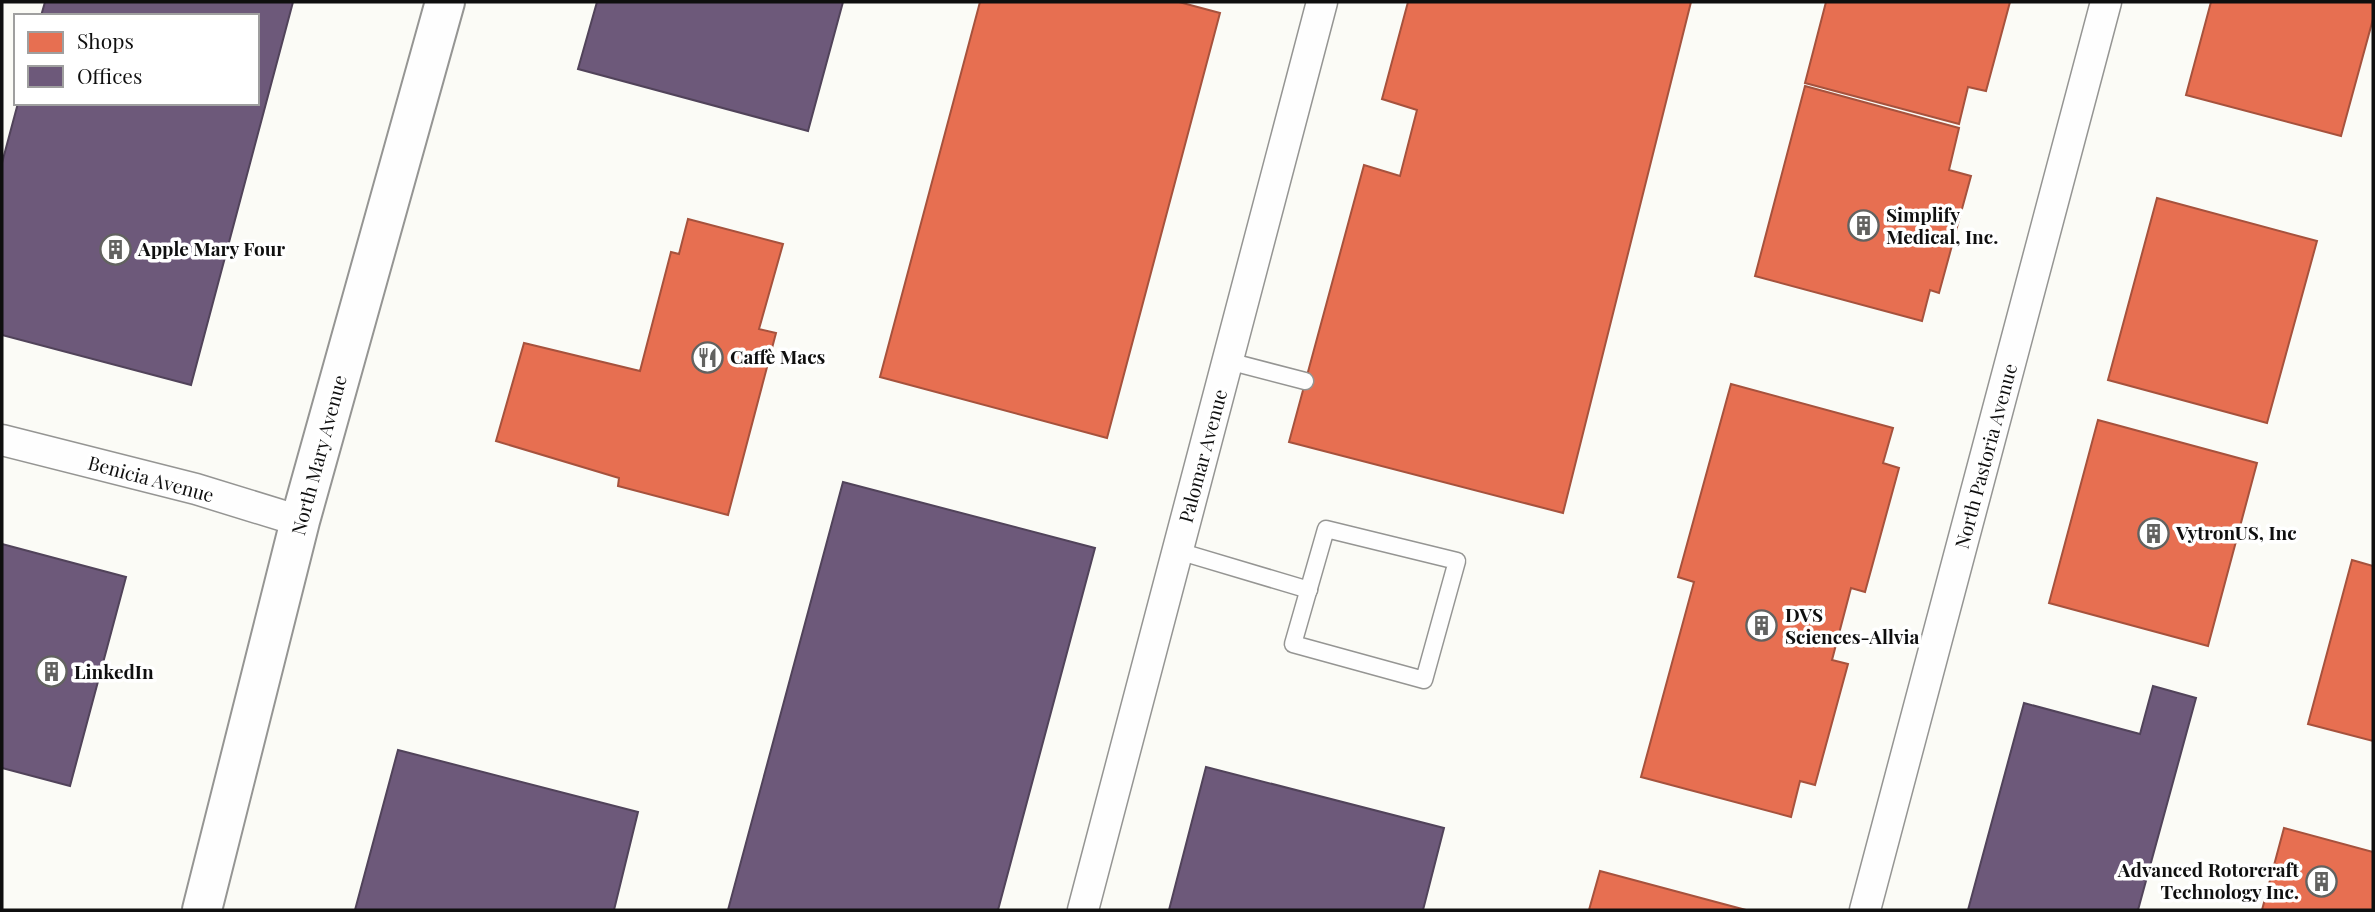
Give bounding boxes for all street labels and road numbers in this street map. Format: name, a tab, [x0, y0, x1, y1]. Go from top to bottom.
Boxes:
street label: North Pastoria Avenue	[1948, 360, 2022, 551]
street label: North Mary Avenue	[284, 372, 352, 538]
street label: Palomar Avenue	[1172, 386, 1232, 525]
street label: Benicia Avenue	[86, 449, 217, 507]

